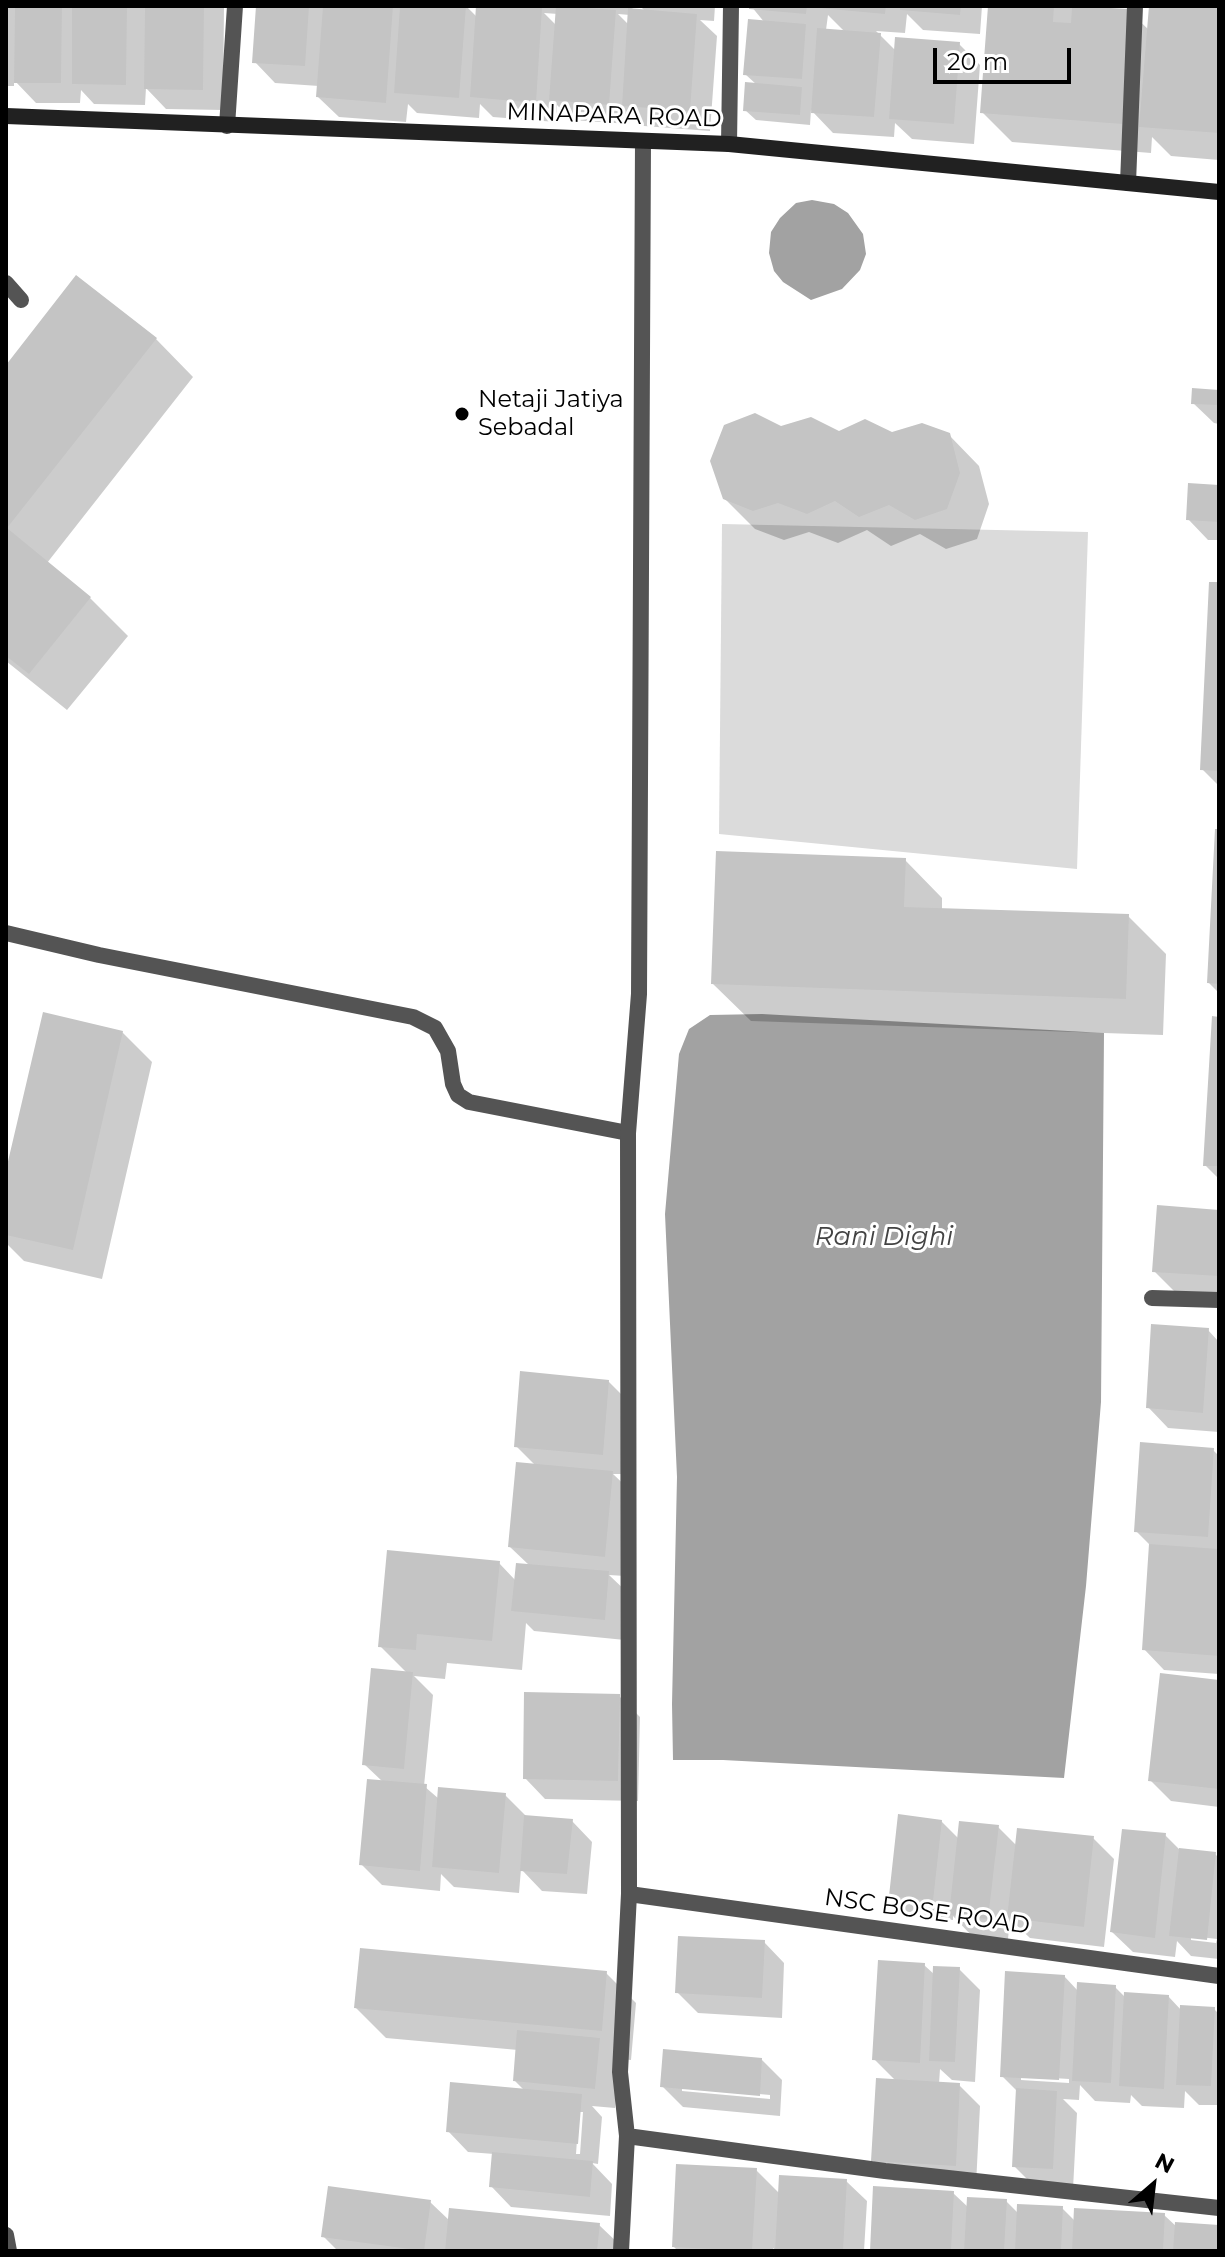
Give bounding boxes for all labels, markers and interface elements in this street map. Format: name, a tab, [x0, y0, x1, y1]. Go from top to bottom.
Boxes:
scale bar	[937, 32, 1075, 82]
text: 20 m	[947, 47, 1008, 76]
street label: MINAPARA ROAD	[506, 98, 722, 134]
place label: Netaji Jatiya Sebadal	[478, 386, 624, 442]
marker: Netaji Jatiya Sebadal	[453, 405, 471, 423]
water label: Rani Dighi	[815, 1221, 953, 1253]
street label: NSC BOSE ROAD	[822, 1883, 1032, 1941]
north arrow	[1113, 2145, 1193, 2225]
text: N	[1150, 2147, 1179, 2179]

